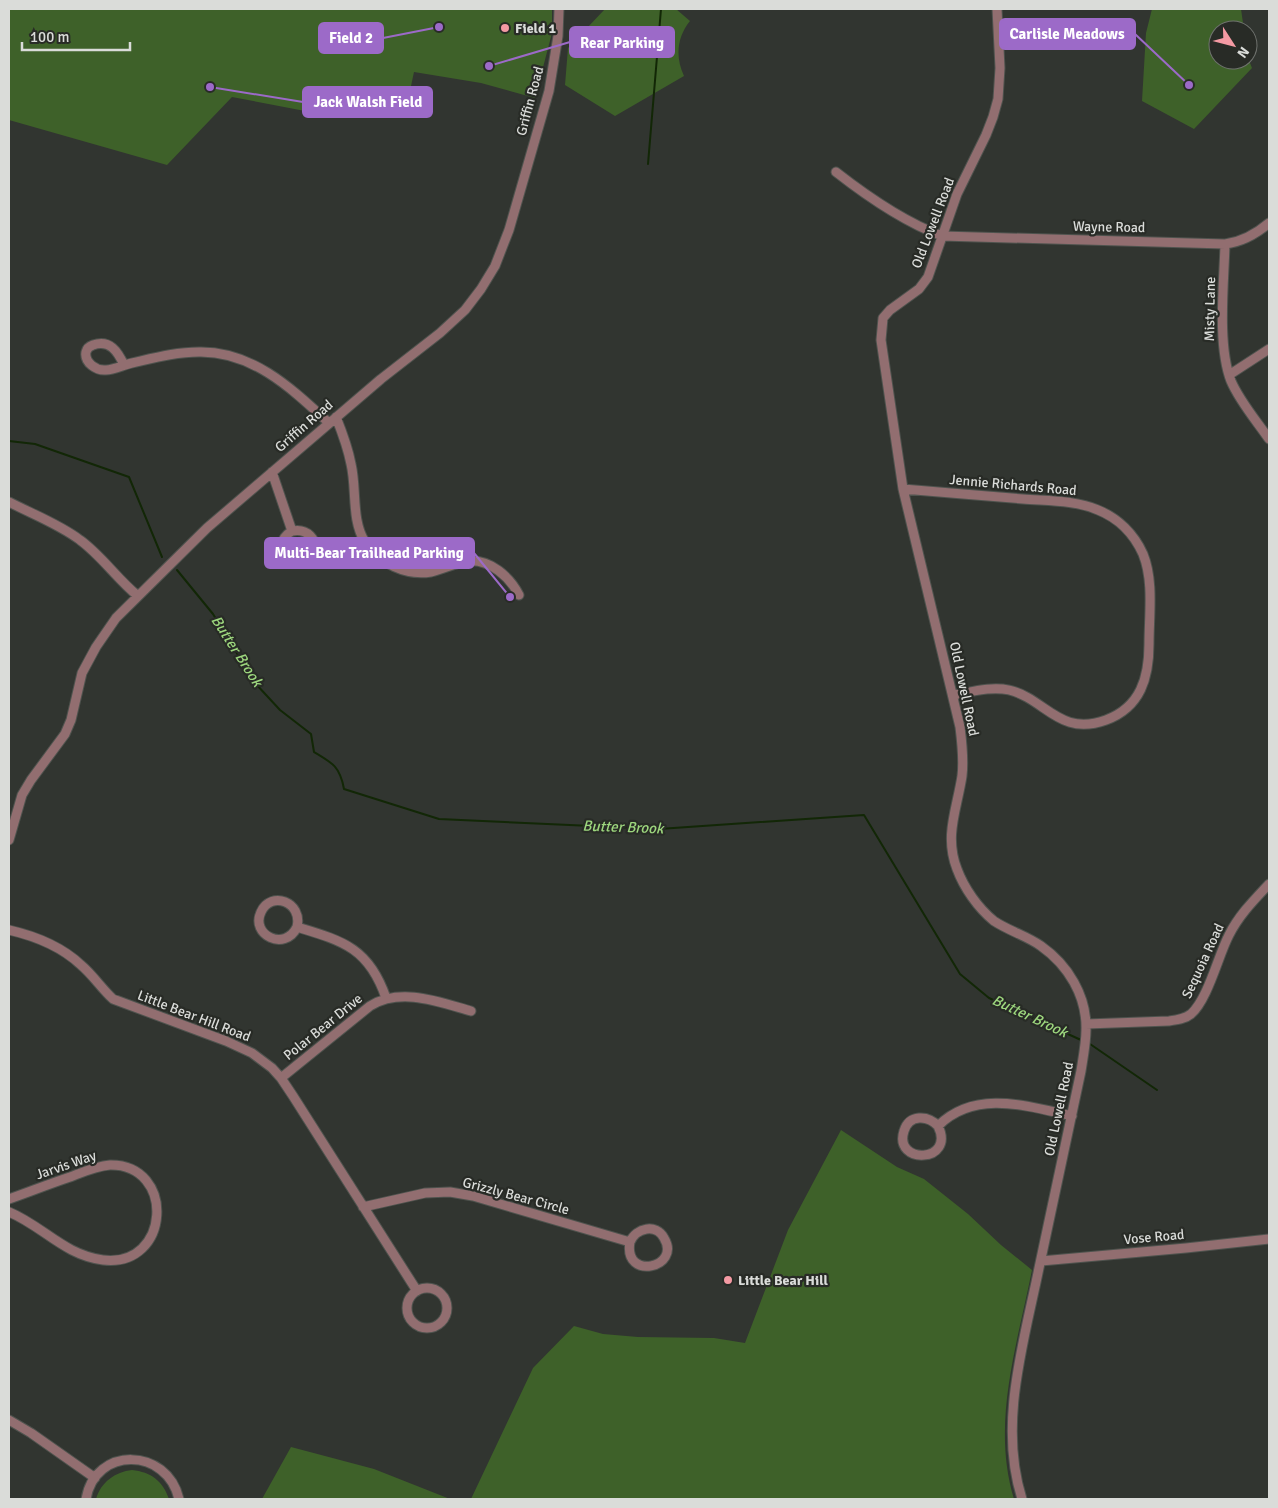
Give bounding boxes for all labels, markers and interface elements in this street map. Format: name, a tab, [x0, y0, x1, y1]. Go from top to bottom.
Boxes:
callout: Carlisle Meadows	[1000, 19, 1135, 49]
scale bar	[22, 20, 130, 52]
place label: Field 1	[515, 20, 557, 37]
north arrow	[1208, 20, 1258, 70]
marker: Field 1	[499, 22, 511, 34]
callout: Field 2	[319, 23, 383, 53]
text: Carlisle Meadows	[1009, 25, 1125, 43]
callout: Rear Parking	[570, 27, 674, 57]
text: 100 m	[30, 28, 70, 46]
text: Field 2	[329, 29, 373, 47]
text: Rear Parking	[580, 34, 664, 52]
text: N	[1233, 43, 1253, 61]
street label: Griffin Road	[513, 64, 547, 138]
callout: Jack Walsh Field	[303, 87, 432, 117]
text: Jack Walsh Field	[314, 93, 422, 111]
street label: Old Lowell Road	[908, 175, 958, 271]
street label: Wayne Road	[1073, 218, 1145, 236]
street label: Misty Lane	[1201, 276, 1219, 342]
street label: Griffin Road	[272, 396, 336, 456]
street label: Jennie Richards Road	[949, 471, 1077, 499]
callout: Multi-Bear Trailhead Parking	[265, 538, 474, 568]
text: Multi-Bear Trailhead Parking	[274, 544, 464, 562]
water label: Butter Brook	[207, 612, 267, 691]
street label: Old Lowell Road	[946, 640, 982, 738]
water label: Butter Brook	[582, 817, 665, 837]
street label: Sequoia Road	[1178, 921, 1228, 1001]
street label: Little Bear Hill Road	[135, 987, 253, 1045]
street label: Polar Bear Drive	[280, 990, 366, 1064]
water label: Butter Brook	[989, 991, 1072, 1042]
street label: Old Lowell Road	[1041, 1060, 1077, 1158]
street label: Jarvis Way	[34, 1147, 99, 1183]
street label: Grizzly Bear Circle	[461, 1174, 571, 1218]
street label: Vose Road	[1123, 1226, 1185, 1248]
place label: Little Bear Hill	[738, 1272, 828, 1289]
marker: Little Bear Hill	[722, 1274, 734, 1286]

